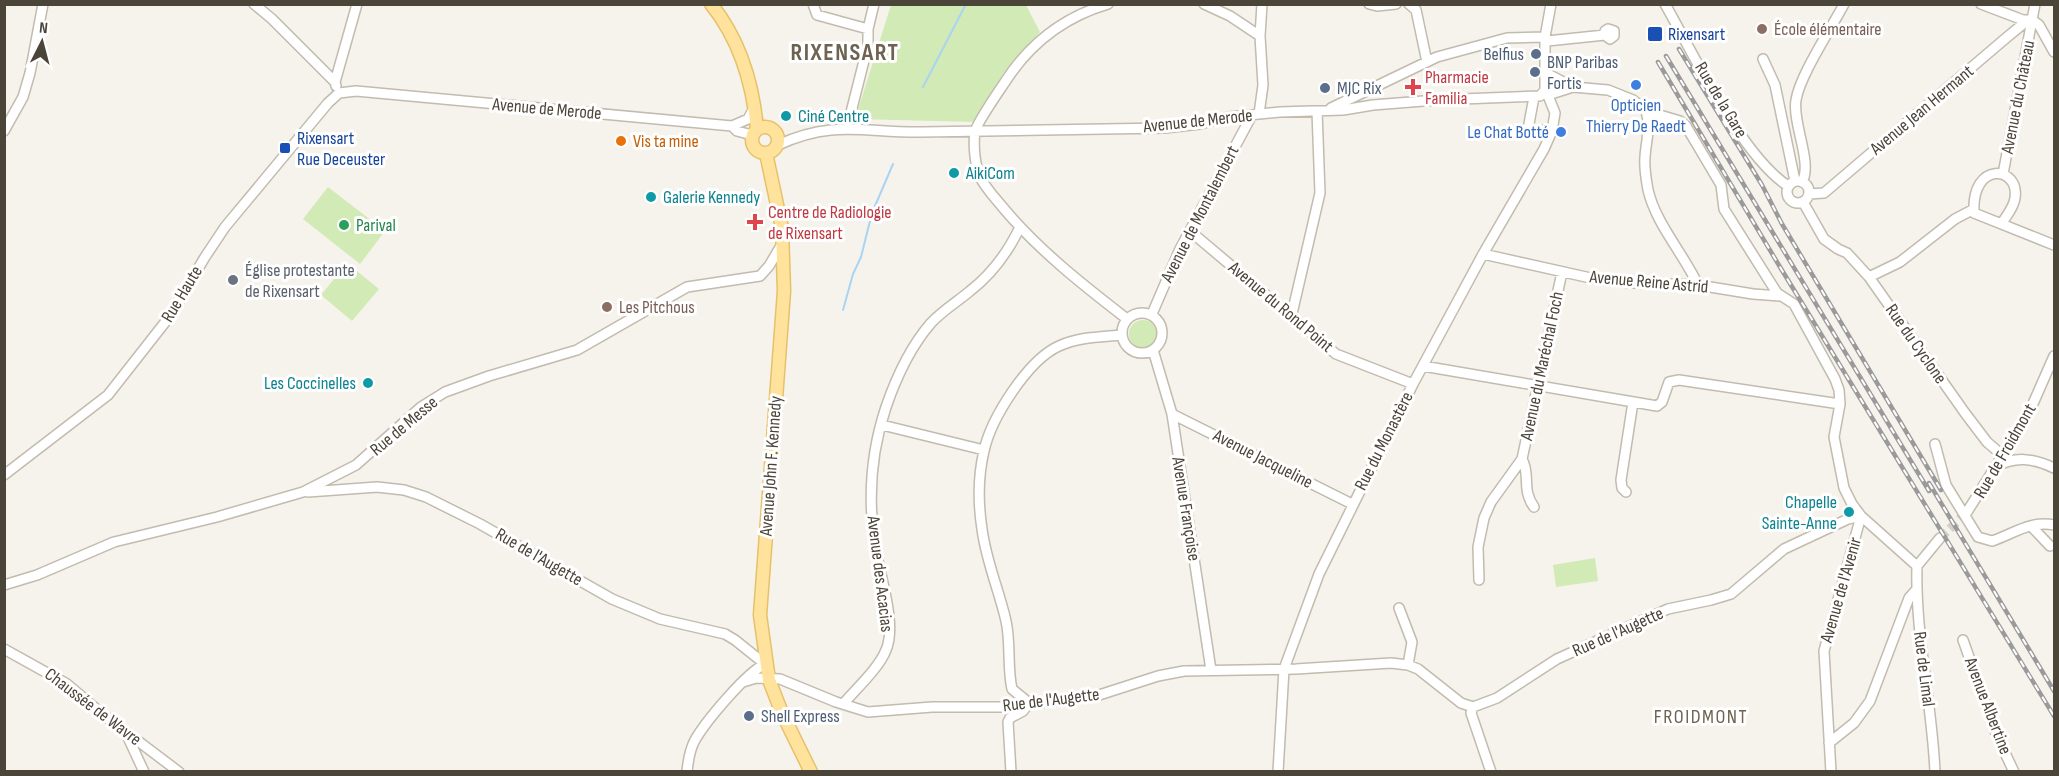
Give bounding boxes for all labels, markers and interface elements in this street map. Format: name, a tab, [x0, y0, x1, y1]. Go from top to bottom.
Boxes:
north arrow	[12, 12, 72, 72]
text: N	[38, 19, 49, 38]
place label: École élémentaire	[1774, 19, 1882, 40]
marker: École élémentaire	[1755, 22, 1769, 36]
place label: Rixensart	[1668, 24, 1726, 45]
marker: Rixensart	[1646, 25, 1664, 43]
district label: RIXENSART	[790, 38, 900, 67]
street label: Avenue du Château	[1997, 38, 2039, 157]
place label: Belfius	[1484, 44, 1524, 65]
marker: Belfius	[1529, 47, 1543, 61]
place label: BNP Paribas Fortis	[1547, 52, 1618, 94]
street label: Rue de la Gare	[1690, 58, 1752, 142]
street label: Avenue Jean Hermant	[1865, 60, 1978, 160]
marker: BNP Paribas Fortis	[1528, 65, 1542, 79]
place label: Pharmacie Familia	[1425, 67, 1489, 109]
place label: MJC Rix	[1337, 78, 1382, 99]
marker: Opticien Thierry De Raedt	[1629, 78, 1643, 92]
marker: Pharmacie Familia	[1406, 80, 1420, 94]
marker: MJC Rix	[1318, 81, 1332, 95]
street label: Avenue de Merode	[491, 94, 602, 124]
place label: Opticien Thierry De Raedt	[1586, 95, 1686, 137]
street label: Avenue de Merode	[1141, 105, 1254, 137]
place label: Ciné Centre	[798, 106, 869, 127]
marker: Ciné Centre	[779, 109, 793, 123]
place label: Le Chat Botté	[1467, 122, 1549, 143]
marker: Le Chat Botté	[1554, 125, 1568, 139]
place label: Rixensart Rue Deceuster	[297, 128, 385, 170]
place label: Vis ta mine	[633, 131, 699, 152]
marker: Vis ta mine	[614, 134, 628, 148]
marker: Rixensart Rue Deceuster	[278, 141, 292, 155]
street label: Avenue de Montalembert	[1156, 142, 1244, 287]
place label: AikiCom	[965, 163, 1015, 184]
marker: AikiCom	[947, 166, 961, 180]
place label: Galerie Kennedy	[663, 187, 760, 208]
marker: Galerie Kennedy	[644, 190, 658, 204]
place label: Centre de Radiologie de Rixensart	[768, 202, 892, 244]
marker: Centre de Radiologie de Rixensart	[746, 213, 764, 231]
place label: Parival	[356, 215, 396, 236]
marker: Parival	[337, 218, 351, 232]
street label: Avenue du Rond Point	[1224, 256, 1338, 357]
place label: Église protestante de Rixensart	[245, 260, 355, 302]
street label: Rue Haute	[157, 262, 207, 326]
street label: Avenue Reine Astrid	[1588, 266, 1709, 298]
marker: Église protestante de Rixensart	[226, 273, 240, 287]
street label: Avenue du Maréchal Foch	[1516, 290, 1568, 443]
place label: Les Pitchous	[619, 297, 695, 318]
marker: Les Pitchous	[600, 300, 614, 314]
street label: Rue du Cyclone	[1881, 300, 1951, 388]
place label: Les Coccinelles	[264, 373, 356, 394]
marker: Les Coccinelles	[361, 376, 375, 390]
street label: Rue du Monastère	[1350, 388, 1418, 494]
street label: Rue de Messe	[366, 392, 442, 460]
street label: Avenue John F. Kennedy	[756, 395, 786, 538]
street label: Rue de Froidmont	[1969, 399, 2041, 502]
street label: Avenue Jacqueline	[1209, 424, 1316, 493]
street label: Avenue Françoise	[1167, 455, 1205, 562]
place label: Chapelle Sainte-Anne	[1762, 492, 1837, 534]
marker: Chapelle Sainte-Anne	[1842, 505, 1856, 519]
street label: Avenue des Acacias	[862, 514, 898, 633]
street label: Rue de l'Augette	[492, 524, 586, 590]
street label: Avenue de l'Avenir	[1816, 535, 1866, 646]
street label: Rue de l'Augette	[1569, 603, 1667, 661]
street label: Rue de Limal	[1909, 630, 1939, 708]
street label: Avenue Albertine	[1960, 654, 2016, 757]
street label: Chaussée de Wavre	[40, 664, 146, 750]
street label: Rue de l'Augette	[1001, 684, 1101, 716]
district label: FROIDMONT	[1654, 705, 1748, 729]
place label: Shell Express	[761, 706, 840, 727]
marker: Shell Express	[742, 709, 756, 723]

